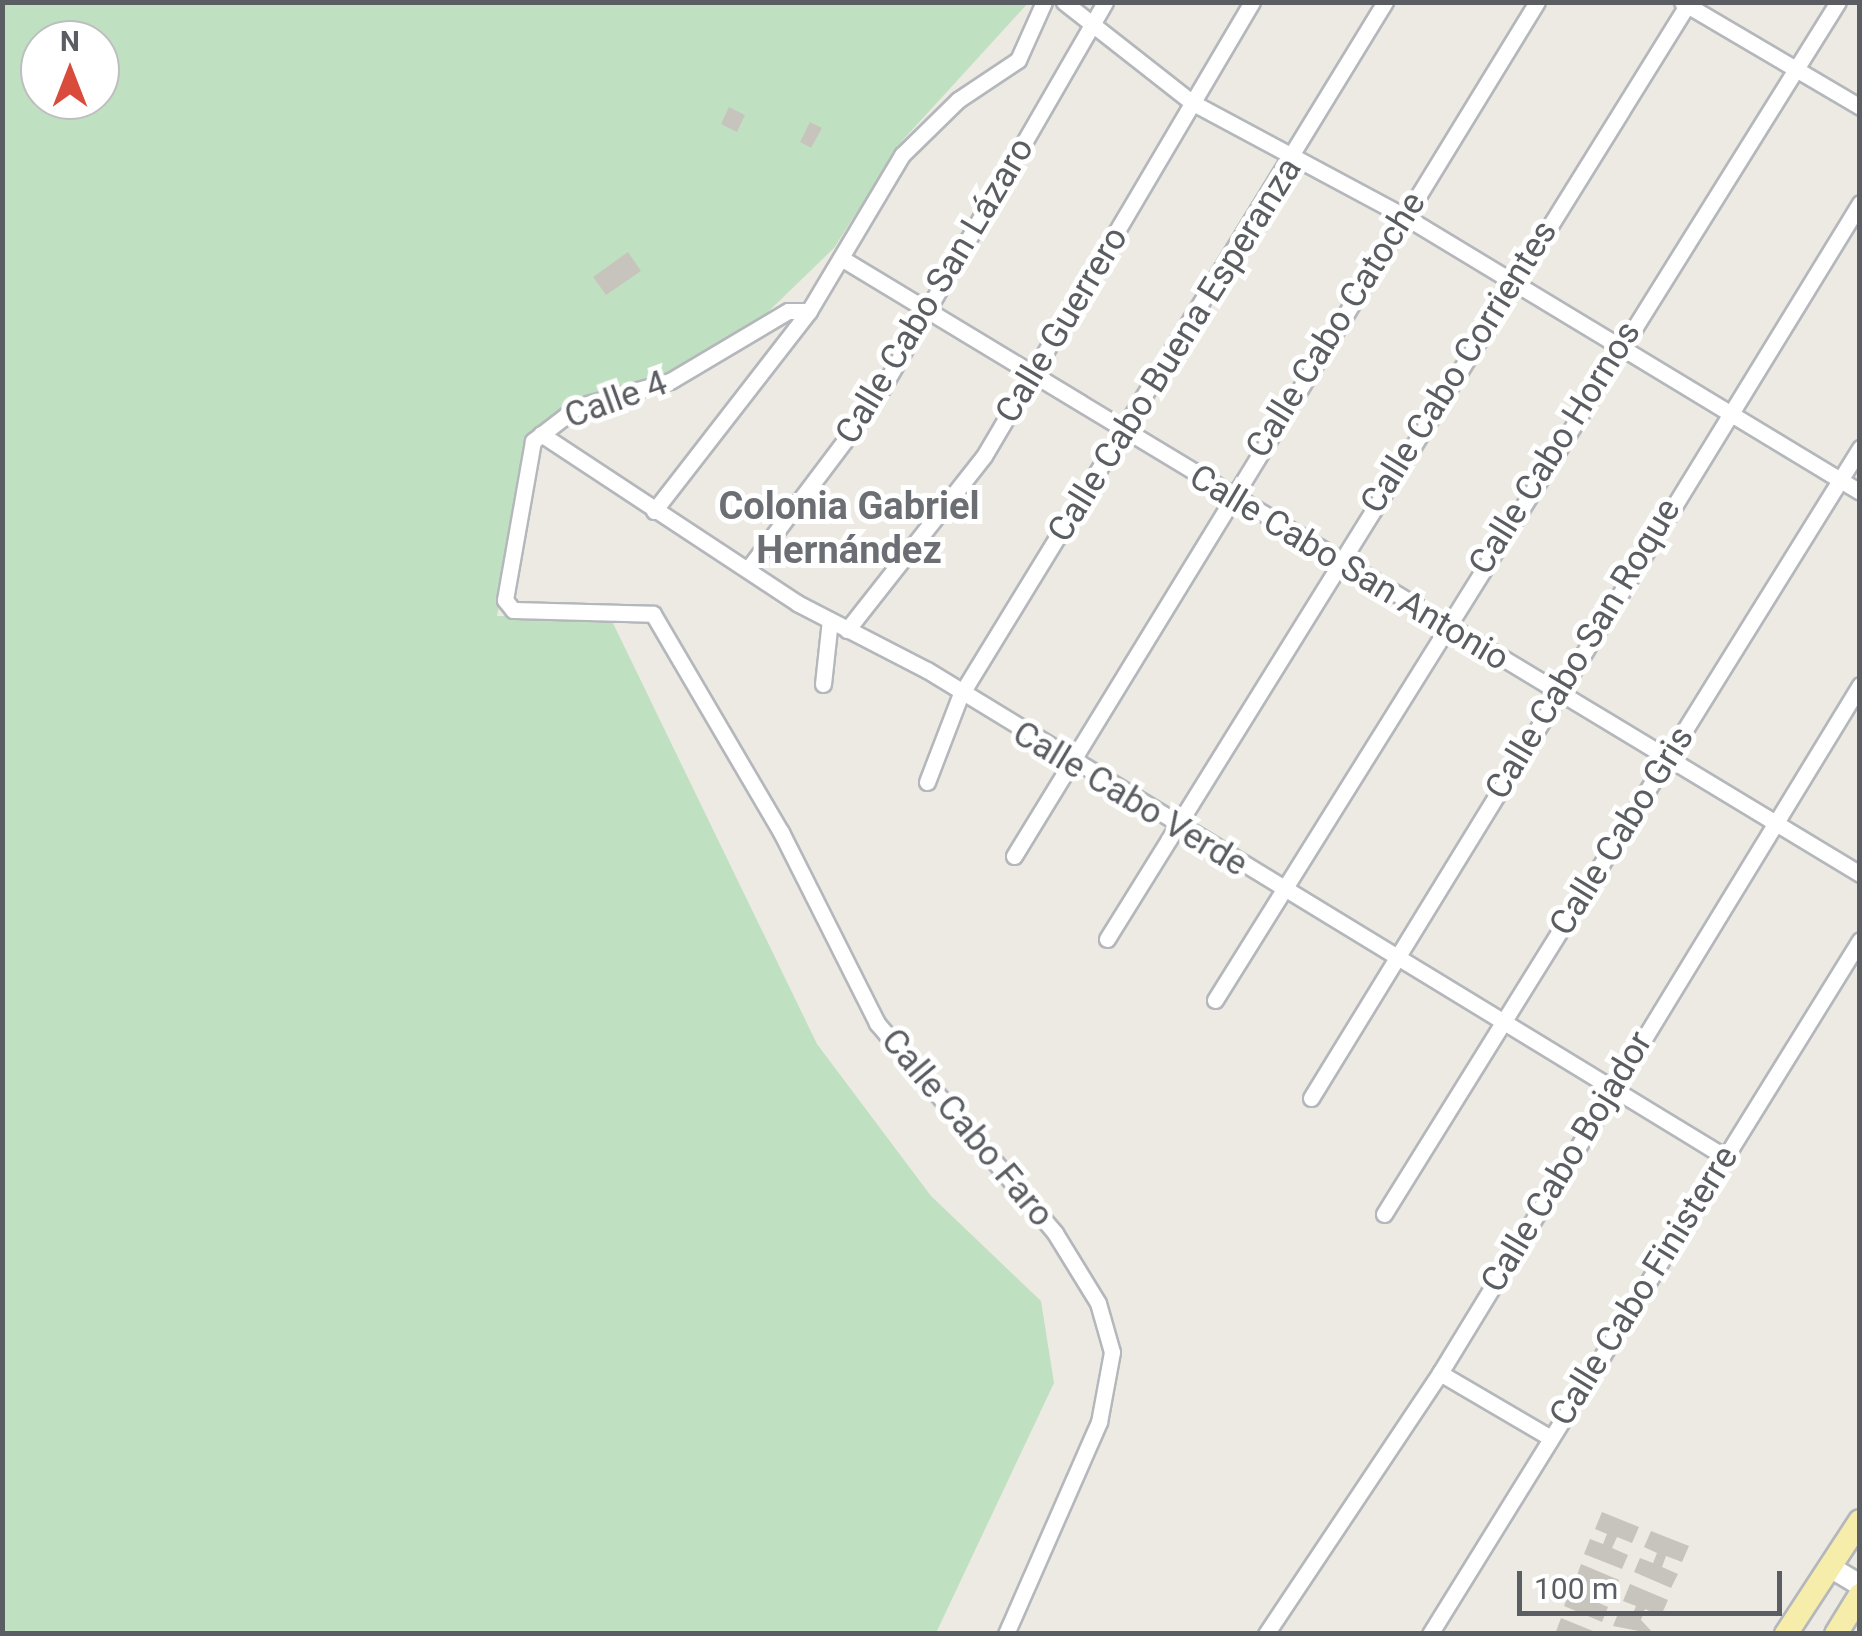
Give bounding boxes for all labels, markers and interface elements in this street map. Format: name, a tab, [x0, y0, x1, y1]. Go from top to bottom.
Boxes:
north arrow	[20, 20, 120, 120]
text: N	[60, 25, 80, 58]
street label: Calle Cabo San Lázaro	[827, 130, 1043, 452]
street label: Calle Cabo Buena Esperanza	[1039, 150, 1311, 550]
street label: Calle Cabo Catoche	[1237, 184, 1435, 466]
street label: Calle Cabo Corrientes	[1352, 213, 1566, 521]
street label: Calle Guerrero	[987, 219, 1137, 431]
street label: Calle Cabo Hornos	[1460, 314, 1650, 582]
street label: Calle 4	[559, 362, 673, 438]
street label: Calle Cabo San Antonio	[1182, 456, 1516, 680]
district label: Colonia Gabriel Hernández	[718, 484, 980, 574]
street label: Calle Cabo San Roque	[1477, 491, 1689, 807]
street label: Calle Cabo Verde	[1005, 712, 1255, 886]
street label: Calle Cabo Gris	[1541, 719, 1703, 943]
street label: Calle Cabo Faro	[872, 1020, 1062, 1236]
street label: Calle Cabo Bojador	[1473, 1024, 1661, 1300]
street label: Calle Cabo Finisterre	[1541, 1138, 1747, 1434]
scale bar	[1522, 1551, 1787, 1613]
text: 100 m	[1534, 1571, 1618, 1606]

